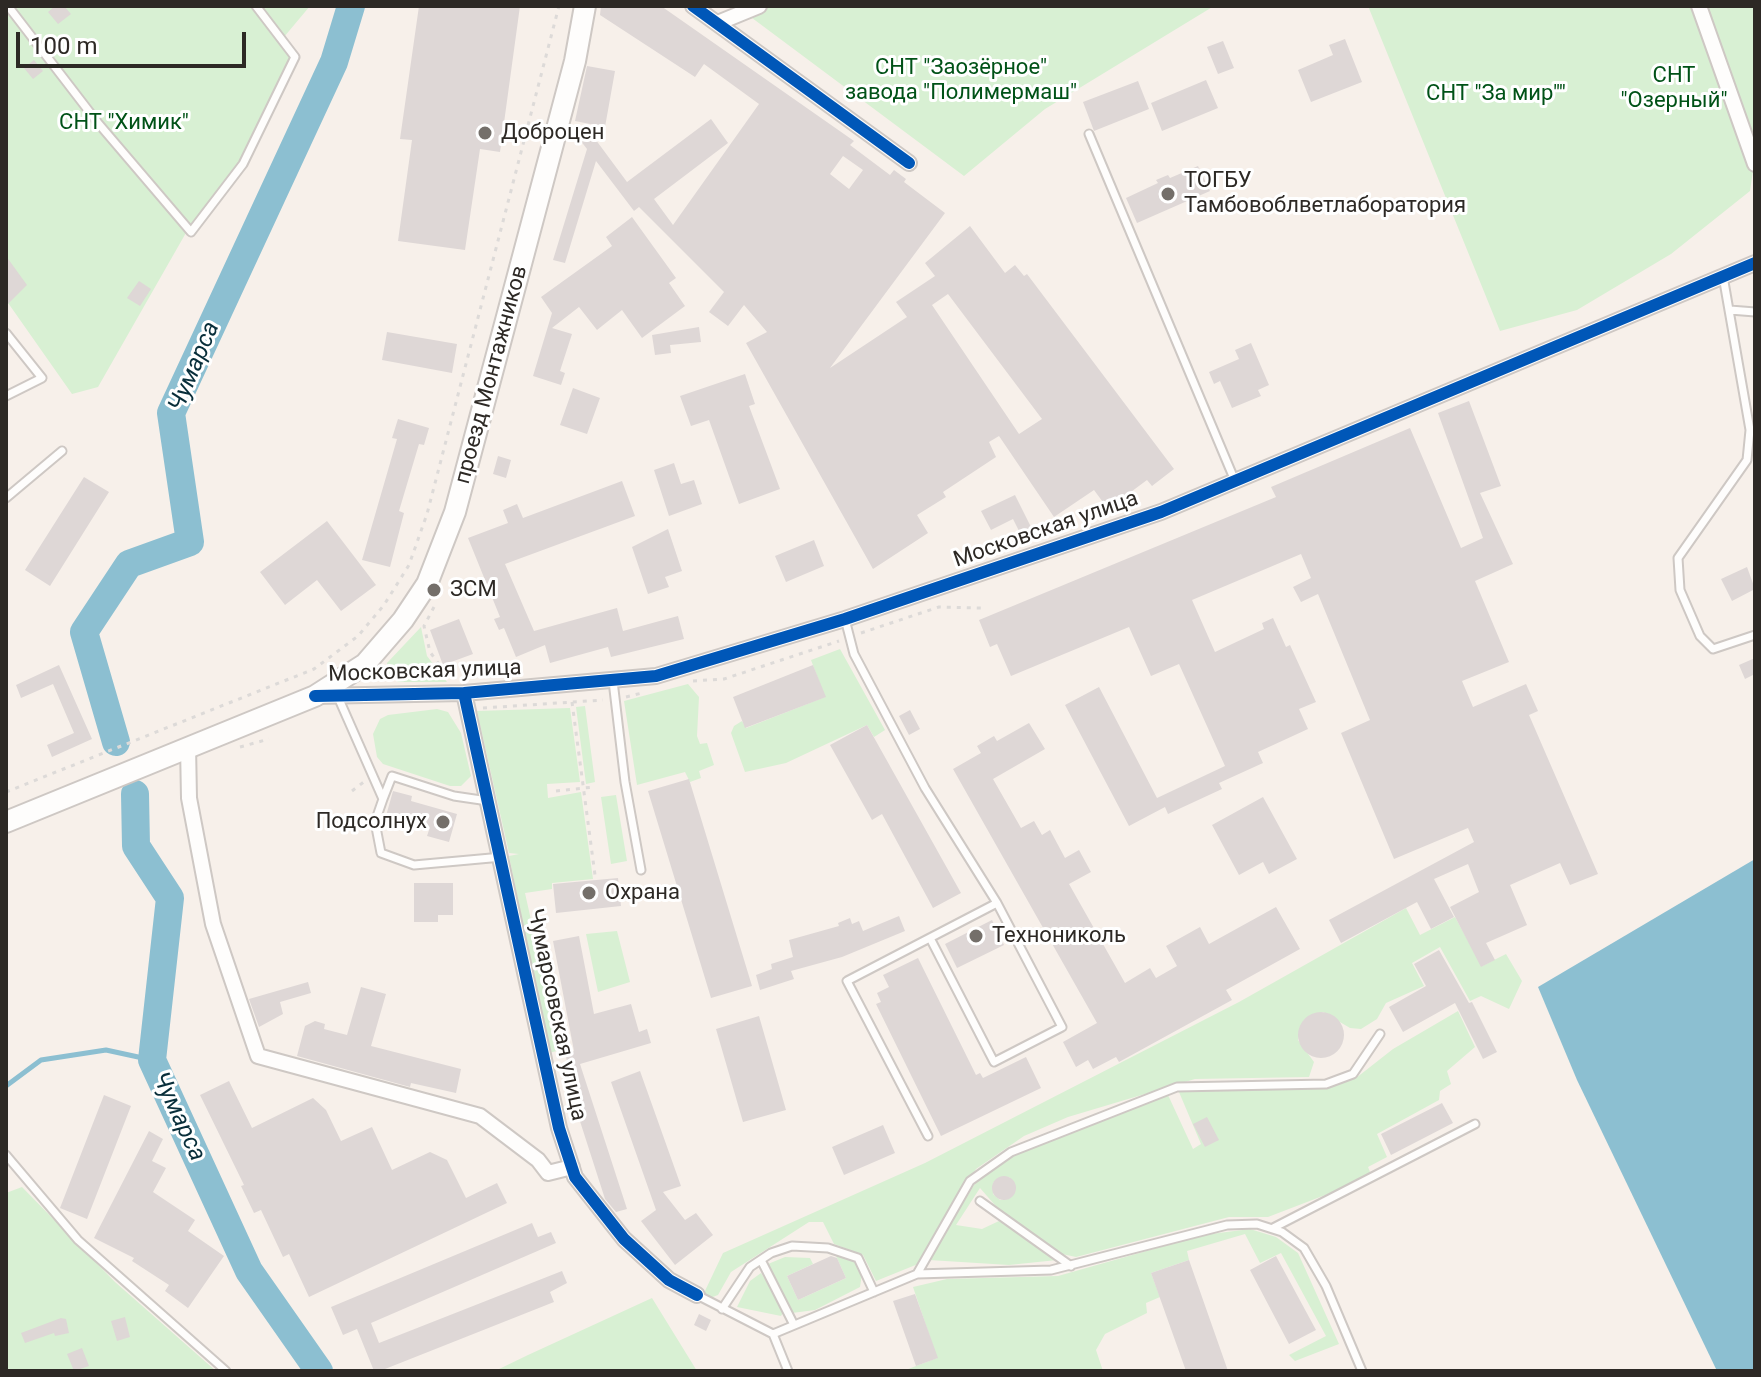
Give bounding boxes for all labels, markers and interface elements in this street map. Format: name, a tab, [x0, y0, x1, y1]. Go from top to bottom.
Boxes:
scale bar	[20, 16, 250, 66]
text: 100 m	[30, 32, 97, 60]
park label: СНТ "Заозёрное" завода "Полимермаш"	[845, 55, 1077, 106]
park label: СНТ "Озерный"	[1621, 63, 1727, 114]
park label: СНТ "За мир""	[1426, 81, 1566, 107]
park label: СНТ "Химик"	[59, 110, 189, 136]
place label: Доброцен	[501, 120, 604, 146]
marker: Доброцен	[476, 124, 494, 142]
place label: ТОГБУ Тамбовоблветлаборатория	[1184, 168, 1466, 220]
marker: ТОГБУ Тамбовоблветлаборатория	[1159, 185, 1177, 203]
street label: проезд Монтажников	[450, 263, 534, 487]
water label: Чумарса	[163, 318, 227, 416]
street label: Московская улица	[950, 486, 1142, 574]
place label: ЗСМ	[450, 577, 497, 603]
marker: ЗСМ	[425, 581, 443, 599]
street label: Московская улица	[328, 655, 522, 689]
place label: Подсолнух	[316, 809, 427, 835]
marker: Подсолнух	[434, 813, 452, 831]
place label: Охрана	[605, 880, 680, 906]
marker: Охрана	[580, 884, 598, 902]
street label: Чумарсовская улица	[521, 907, 591, 1123]
place label: Технониколь	[992, 923, 1126, 949]
marker: Технониколь	[967, 927, 985, 945]
water label: Чумарса	[145, 1068, 211, 1166]

